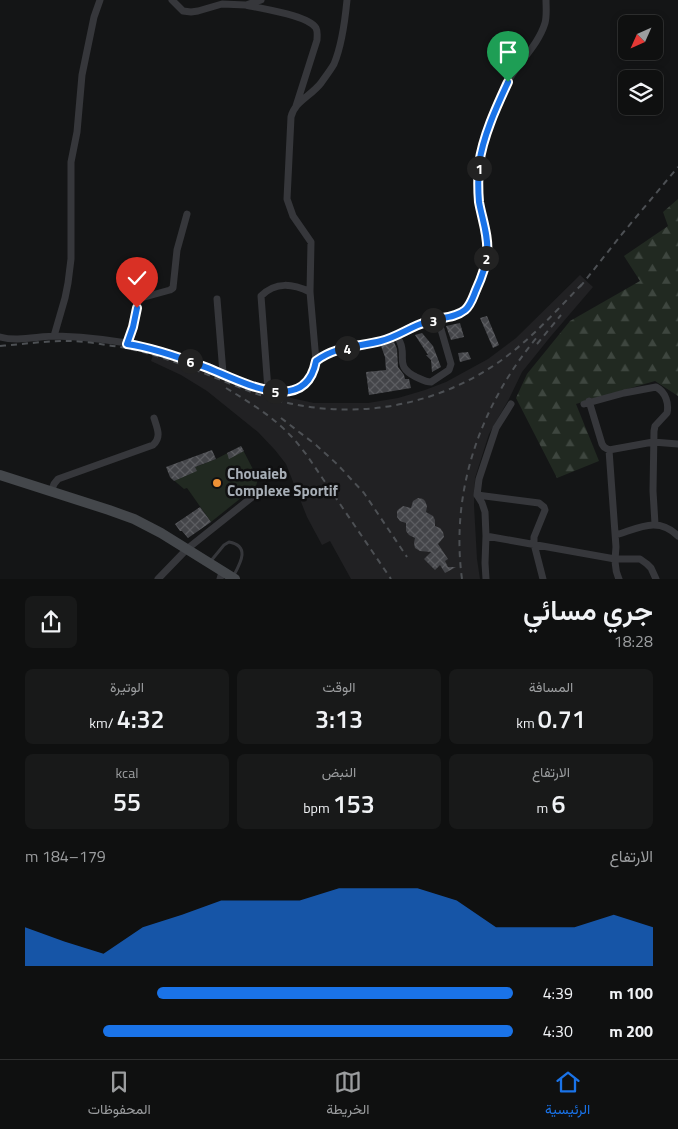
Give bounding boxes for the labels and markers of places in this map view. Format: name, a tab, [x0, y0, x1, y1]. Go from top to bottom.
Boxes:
pin	[487, 31, 529, 82]
pin: 1	[466, 156, 492, 180]
pin: 2	[474, 246, 498, 270]
pin	[116, 257, 158, 308]
pin: 3	[420, 308, 446, 332]
pin: 4	[334, 336, 360, 360]
pin: 6	[178, 348, 202, 374]
pin: 5	[262, 378, 288, 404]
place label: Chouaieb Complexe Sportif	[227, 462, 339, 502]
marker: Chouaieb Complexe Sportif	[211, 477, 223, 489]

